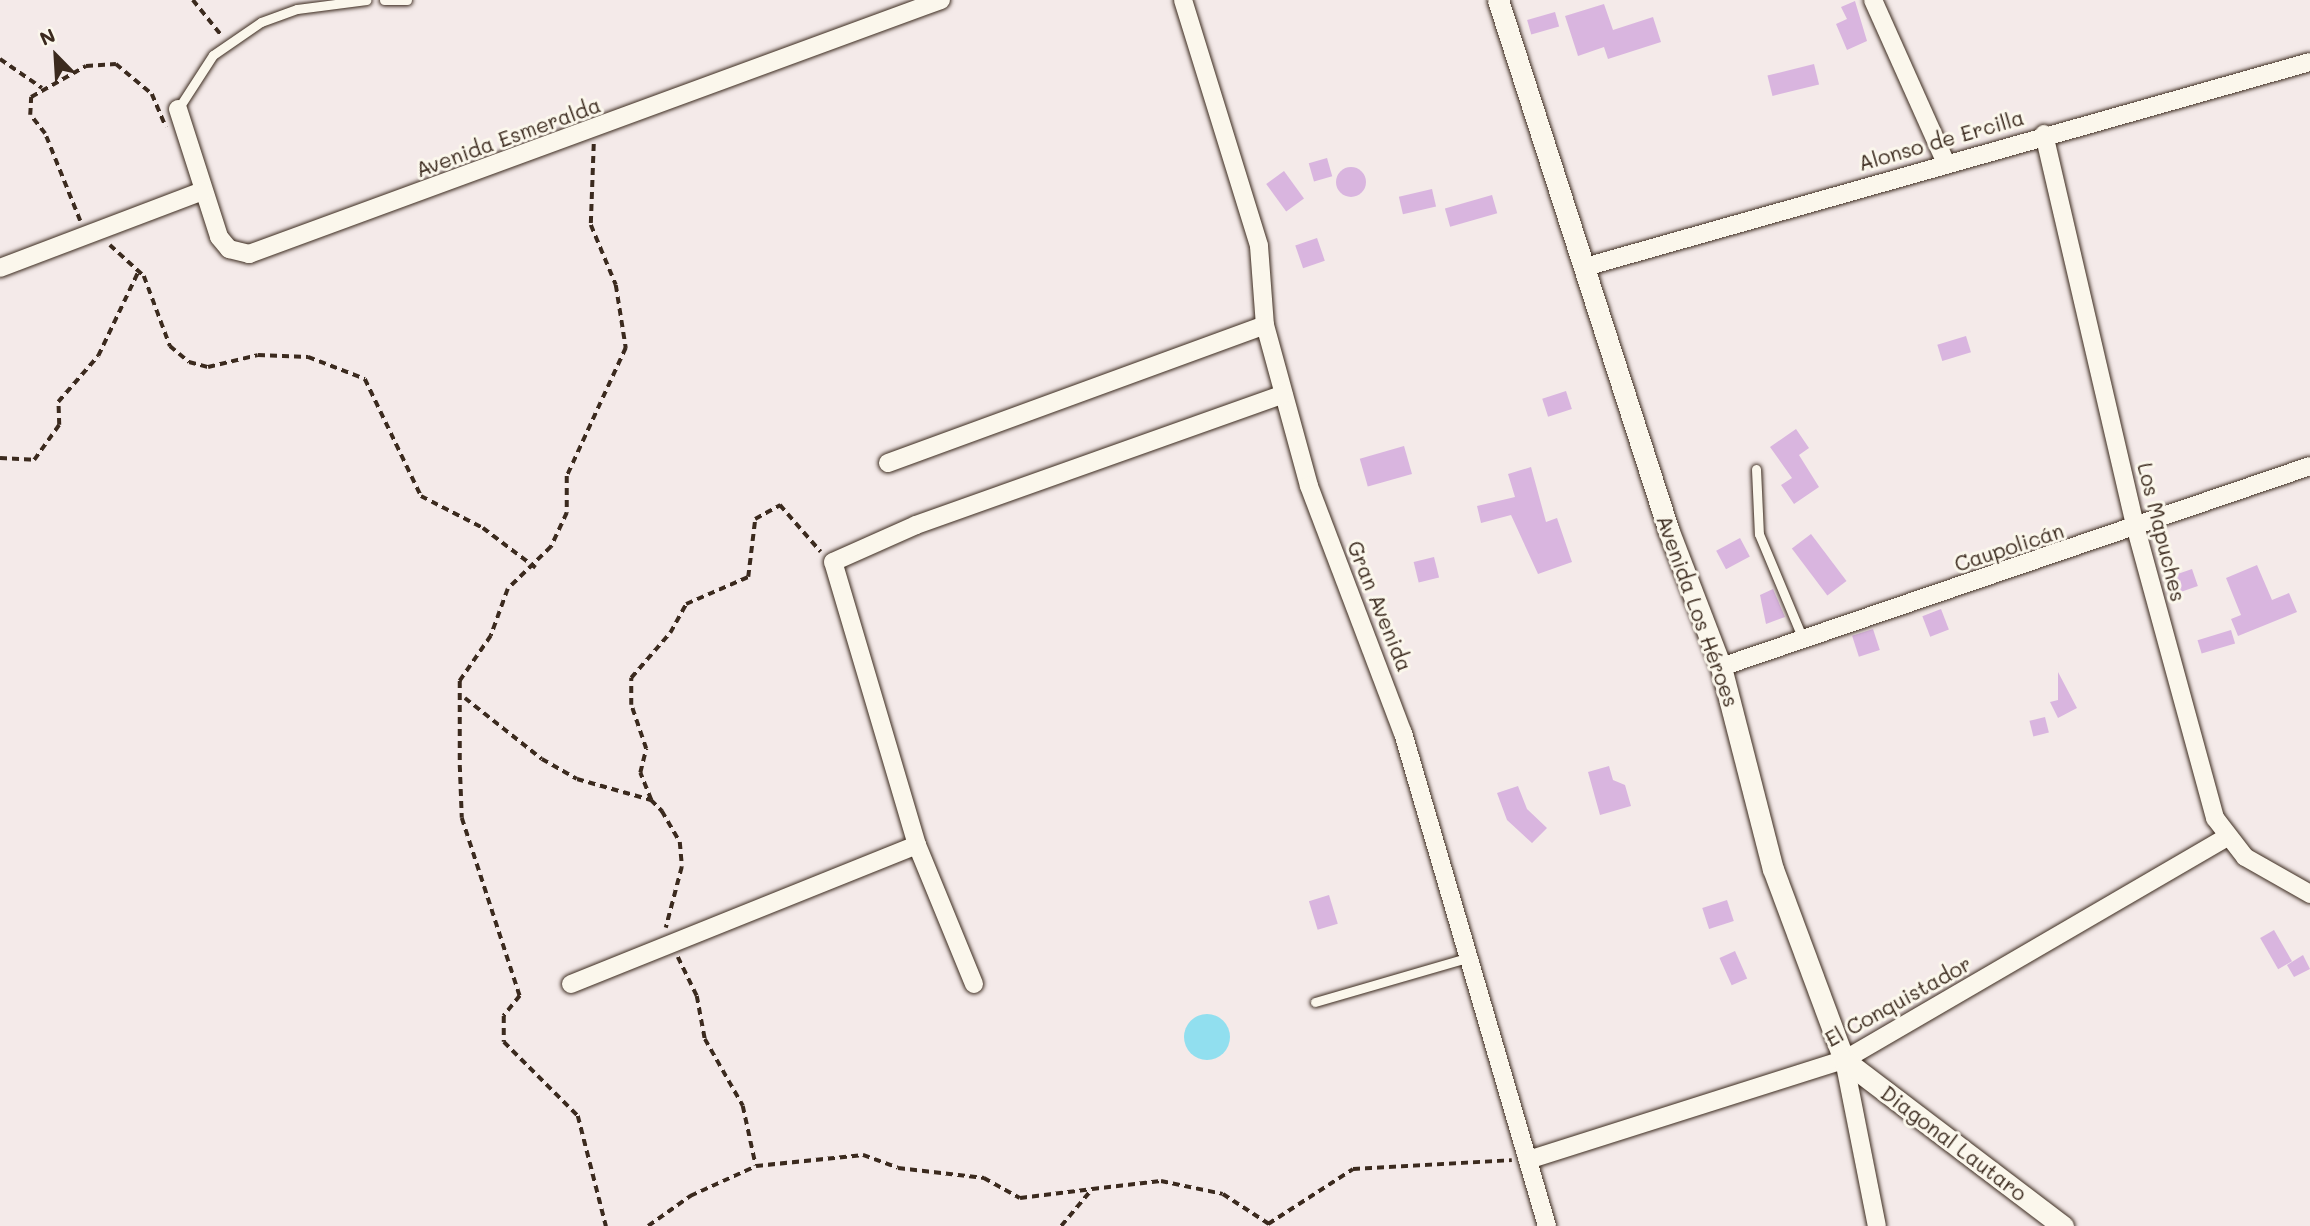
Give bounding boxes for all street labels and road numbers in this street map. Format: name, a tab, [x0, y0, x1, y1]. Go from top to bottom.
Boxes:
street label: Avenida Esmeralda	[412, 92, 604, 182]
street label: Alonso de Ercilla	[1855, 104, 2027, 176]
street label: Los Mapuches	[2133, 460, 2191, 604]
street label: Avenida Los Héroes	[1652, 512, 1744, 710]
street label: Caupolicán	[1951, 517, 2067, 577]
street label: Gran Avenida	[1342, 537, 1418, 675]
street label: El Conquistador	[1820, 950, 1976, 1052]
street label: Diagonal Lautaro	[1876, 1080, 2032, 1206]

